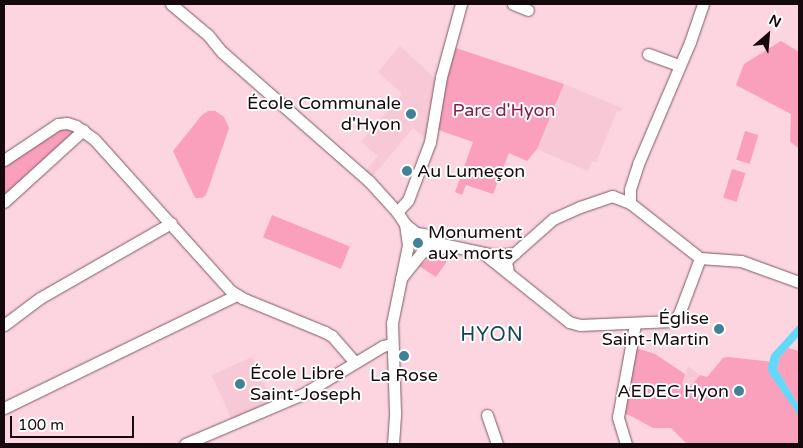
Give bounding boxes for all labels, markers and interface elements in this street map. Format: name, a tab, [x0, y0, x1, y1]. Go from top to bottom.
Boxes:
north arrow	[743, 10, 793, 60]
text: N	[766, 11, 784, 31]
place label: École Communale d'Hyon	[247, 93, 401, 136]
park label: Parc d'Hyon	[453, 99, 555, 121]
marker: École Communale d'Hyon	[405, 108, 417, 120]
place label: Au Lumeçon	[417, 160, 525, 182]
marker: Au Lumeçon	[401, 165, 413, 177]
place label: Monument aux morts	[428, 222, 522, 264]
marker: Monument aux morts	[412, 237, 424, 249]
place label: Église Saint-Martin	[602, 308, 709, 350]
district label: HYON	[460, 323, 524, 347]
marker: Église Saint-Martin	[713, 323, 725, 335]
marker: La Rose	[398, 350, 410, 362]
place label: École Libre Saint-Joseph	[250, 363, 361, 406]
place label: La Rose	[370, 364, 438, 386]
marker: École Libre Saint-Joseph	[234, 378, 246, 390]
place label: AEDEC Hyon	[617, 380, 729, 402]
marker: AEDEC Hyon	[733, 385, 745, 397]
scale bar	[12, 406, 136, 438]
text: 100 m	[18, 416, 64, 434]

